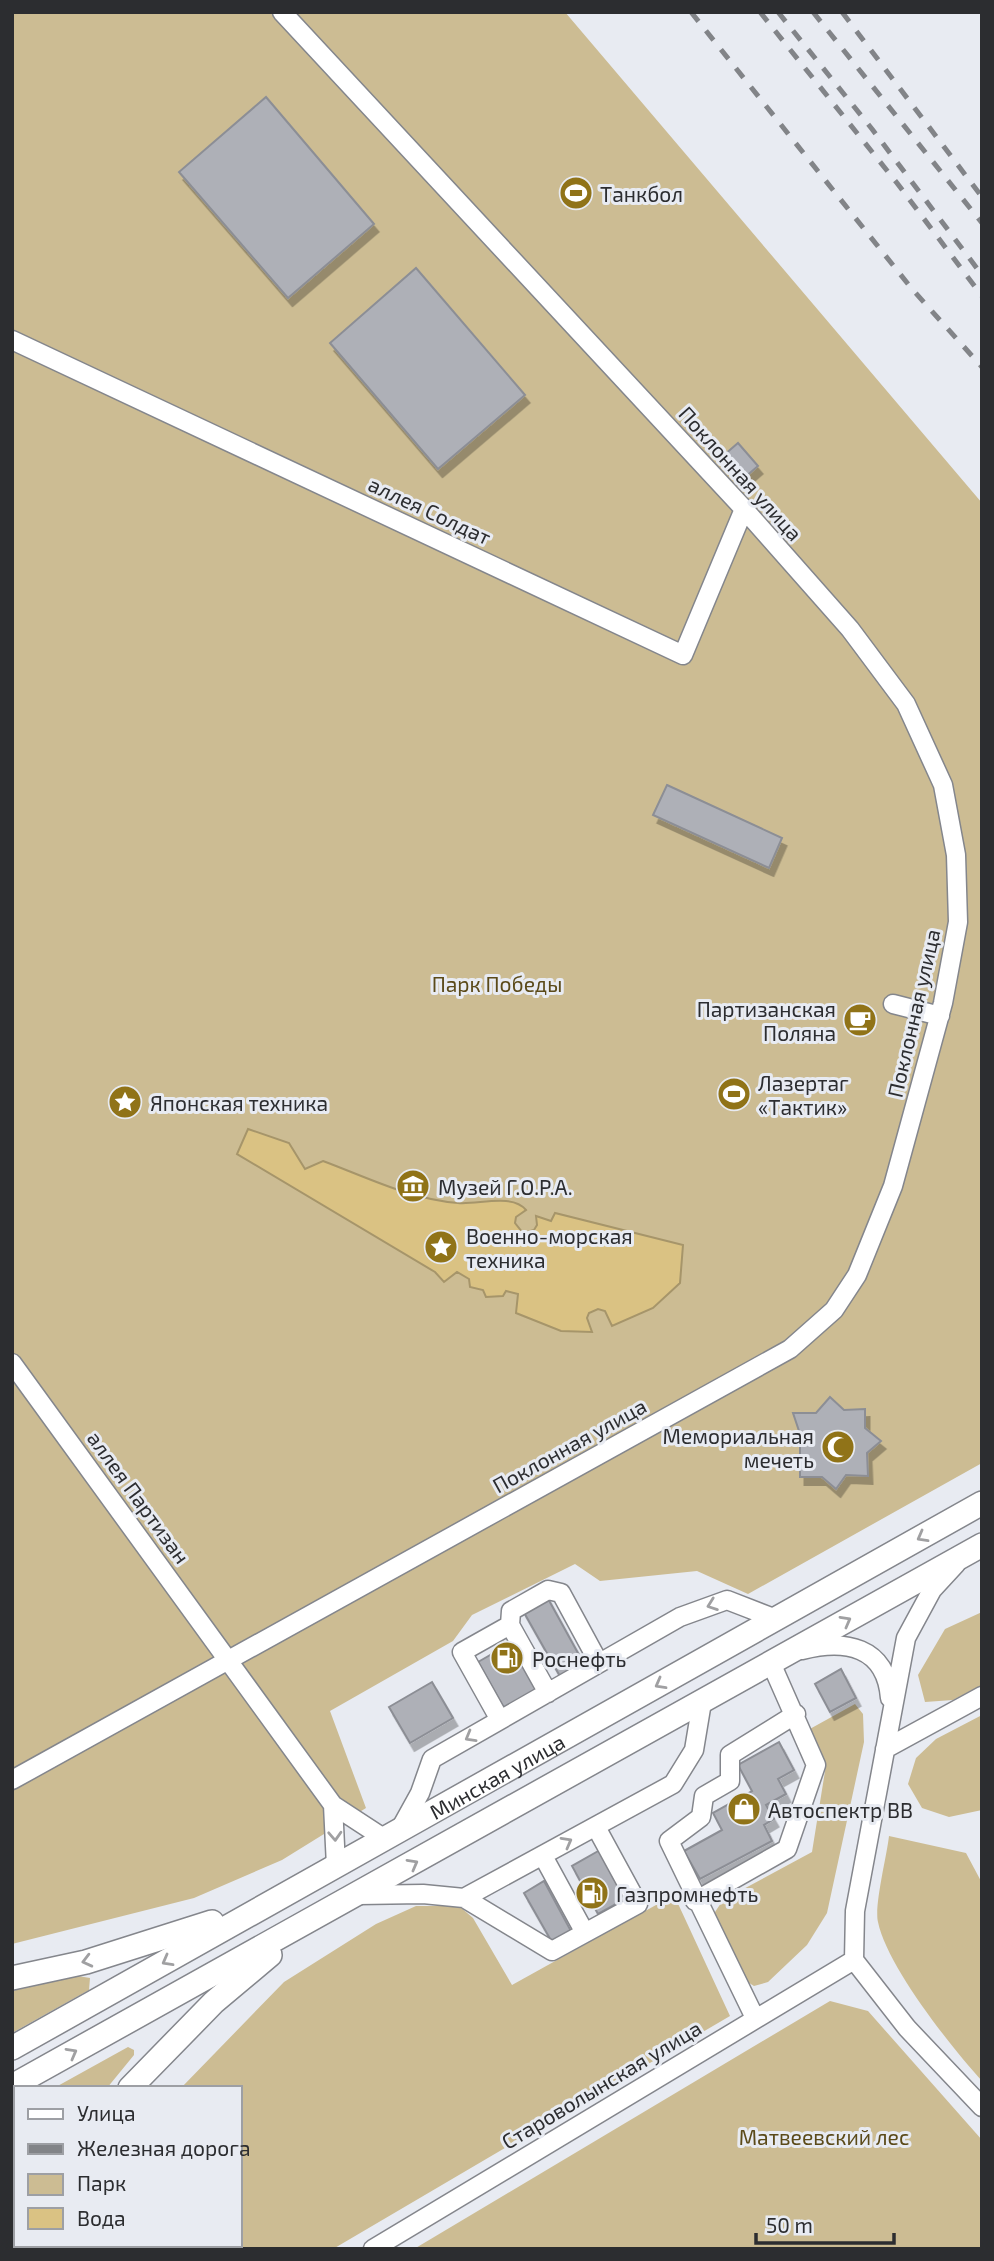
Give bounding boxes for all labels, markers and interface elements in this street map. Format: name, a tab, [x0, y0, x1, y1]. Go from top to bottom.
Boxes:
sports icon: Танкбол	[557, 174, 595, 212]
place label: Танкбол	[600, 181, 683, 206]
street label: Поклонная улица	[673, 401, 808, 546]
street label: аллея Солдат	[365, 471, 495, 549]
street label: Поклонная улица	[881, 926, 945, 1100]
park label: Парк Победы	[432, 971, 562, 996]
place label: Партизанская Поляна	[697, 996, 836, 1045]
cafe icon: Партизанская Поляна	[841, 1001, 879, 1039]
place label: Лазертаг «Тактик»	[758, 1070, 849, 1119]
sports icon: Лазертаг «Тактик»	[715, 1075, 753, 1113]
place icon: Японская техника	[106, 1083, 144, 1121]
place label: Японская техника	[150, 1090, 328, 1115]
museum icon: Музей Г.О.Р.А.	[394, 1167, 432, 1205]
place label: Музей Г.О.Р.А.	[438, 1174, 572, 1200]
place label: Военно-морская техника	[466, 1223, 633, 1272]
place icon: Военно-морская техника	[422, 1228, 460, 1266]
street label: Поклонная улица	[488, 1392, 651, 1498]
place label: Мемориальная мечеть	[663, 1423, 814, 1472]
street label: аллея Партизан	[83, 1426, 195, 1568]
mosque icon: Мемориальная мечеть	[819, 1428, 857, 1466]
one-way arrow	[917, 1529, 930, 1542]
one-way arrow	[707, 1597, 719, 1611]
one-way arrow	[839, 1616, 851, 1629]
fuel station icon: Роснефть	[488, 1639, 526, 1677]
place label: Роснефть	[532, 1646, 626, 1671]
one-way arrow	[655, 1676, 667, 1689]
street label: Минская улица	[425, 1728, 569, 1824]
one-way arrow	[465, 1729, 478, 1742]
shop icon: Автоспектр ВВ	[725, 1790, 763, 1828]
place label: Автоспектр ВВ	[768, 1797, 913, 1822]
one-way arrow	[327, 1830, 342, 1841]
one-way arrow	[560, 1837, 572, 1850]
one-way arrow	[406, 1859, 419, 1872]
fuel station icon: Газпромнефть	[573, 1874, 611, 1912]
place label: Газпромнефть	[616, 1881, 758, 1906]
one-way arrow	[81, 1953, 93, 1967]
one-way arrow	[161, 1953, 174, 1966]
street label: Староволынская улица	[497, 2014, 706, 2154]
one-way arrow	[65, 2048, 77, 2061]
legend	[14, 2086, 242, 2247]
text: Улица	[77, 2100, 136, 2125]
park label: Матвеевский лес	[739, 2124, 909, 2149]
text: Железная дорога	[77, 2135, 250, 2160]
text: Парк	[77, 2170, 126, 2195]
scale bar	[756, 2202, 894, 2246]
text: Вода	[77, 2205, 126, 2230]
text: 50 m	[766, 2212, 813, 2237]

